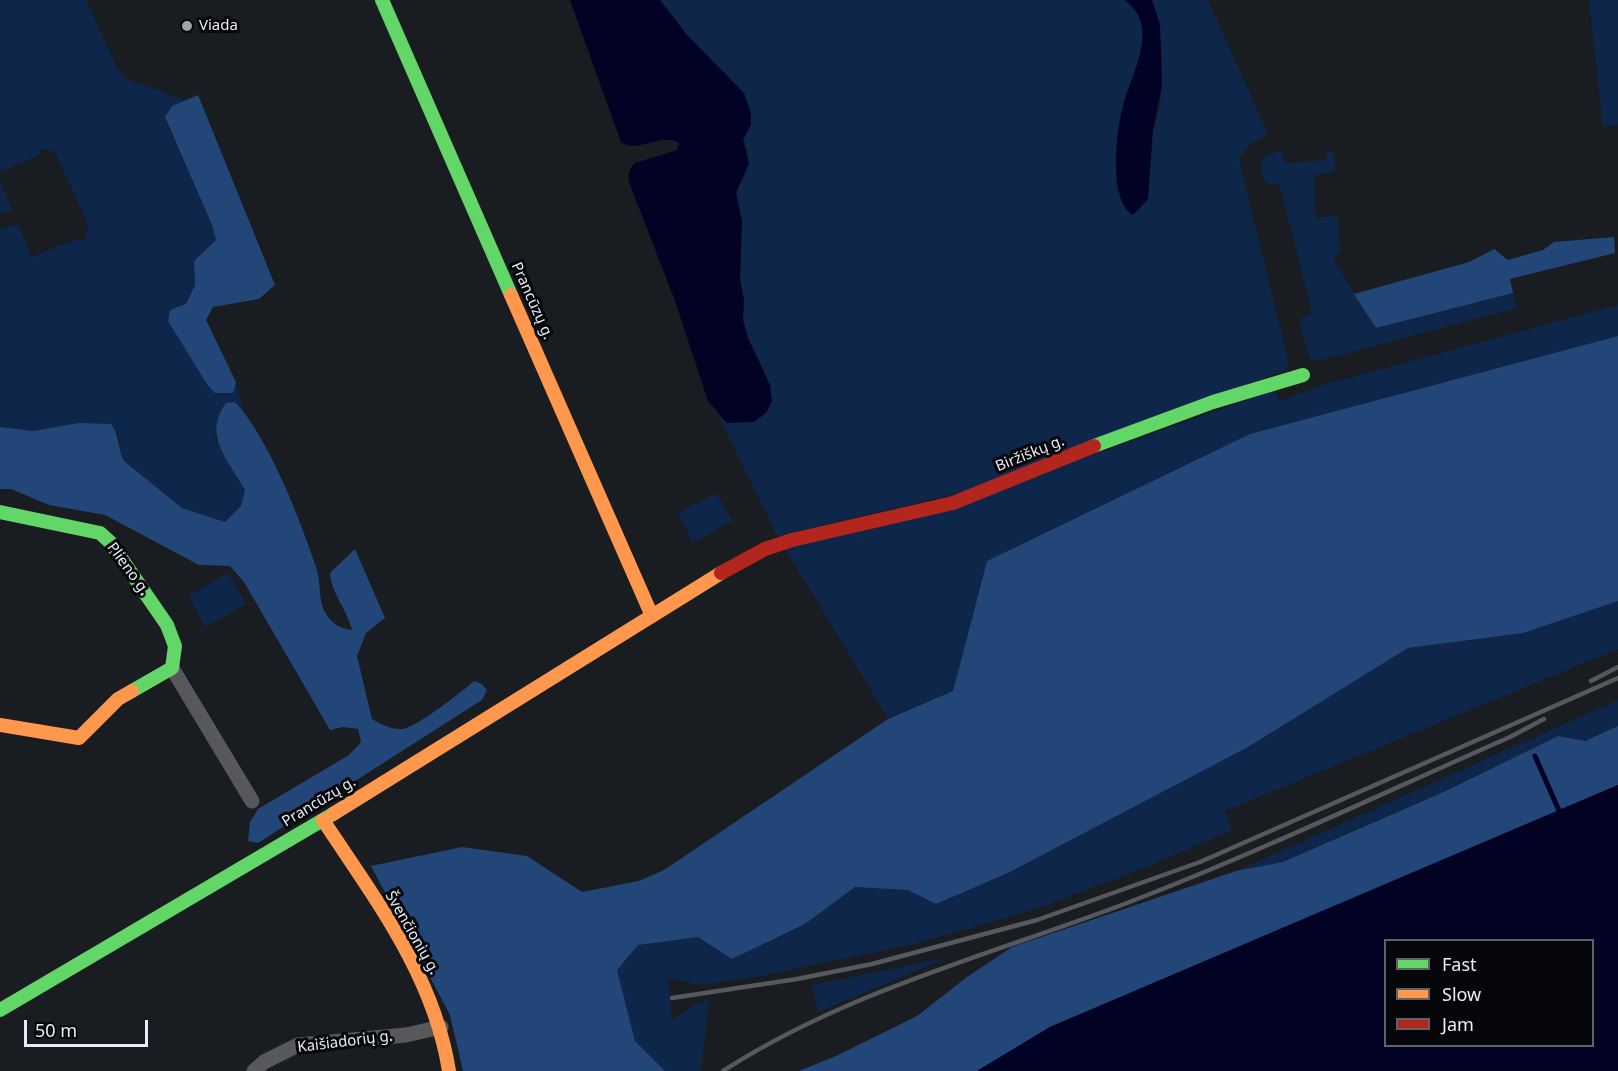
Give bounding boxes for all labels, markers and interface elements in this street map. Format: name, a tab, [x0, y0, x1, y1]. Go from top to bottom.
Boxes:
place label: Viada	[199, 17, 238, 35]
marker: Viada	[180, 19, 194, 33]
street label: Prancūzų g.	[507, 260, 557, 342]
street label: Biržiškų g.	[993, 432, 1067, 476]
street label: Plieno g.	[103, 539, 153, 599]
street label: Prancūzų g.	[279, 773, 359, 831]
street label: Švenčionių g.	[381, 888, 443, 978]
legend	[1384, 939, 1594, 1047]
text: Fast	[1442, 952, 1477, 976]
text: Slow	[1442, 982, 1481, 1006]
scale bar	[27, 1008, 152, 1046]
text: Jam	[1442, 1012, 1474, 1036]
text: 50 m	[35, 1018, 77, 1042]
street label: Kaišiadorių g.	[296, 1027, 394, 1057]

